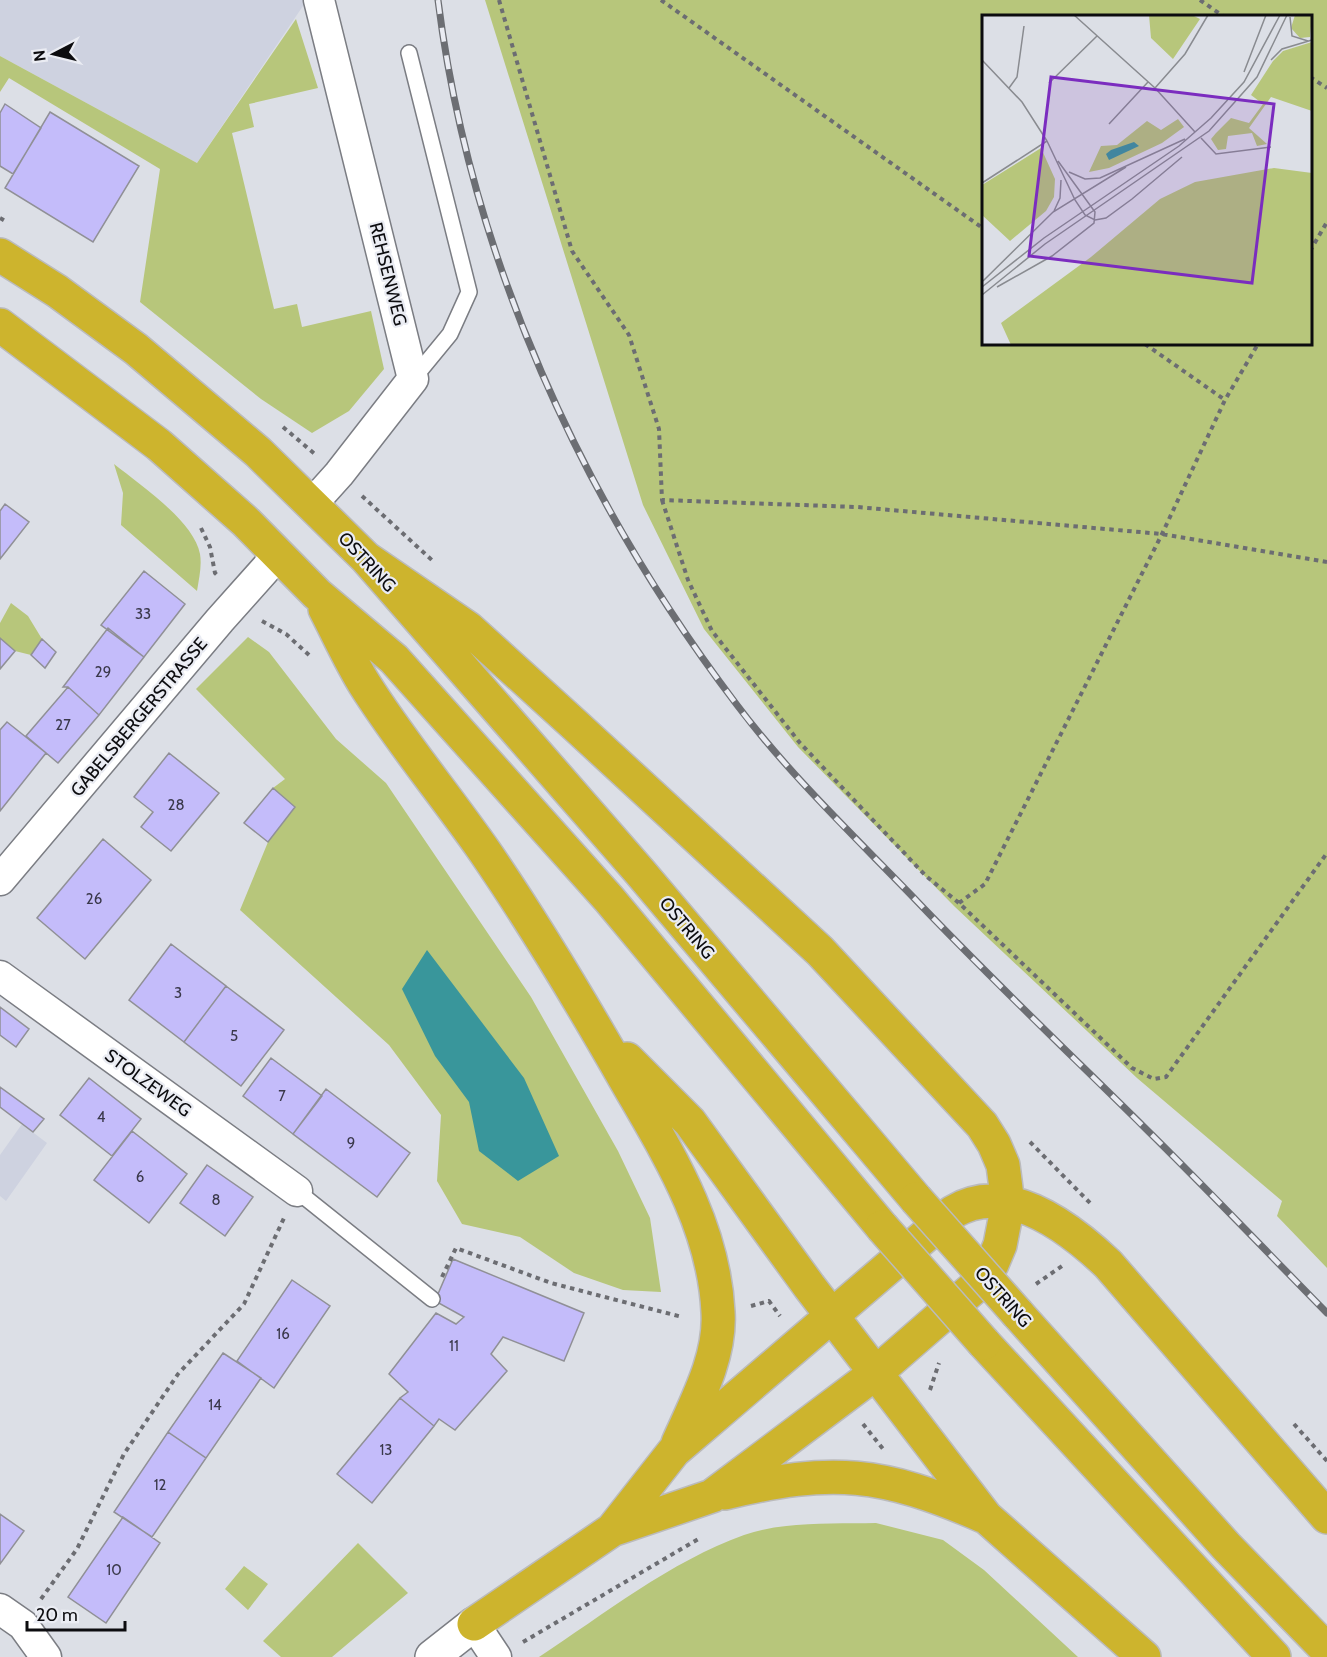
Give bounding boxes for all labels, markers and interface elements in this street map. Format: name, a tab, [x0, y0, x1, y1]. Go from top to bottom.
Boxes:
inset map	[982, 15, 1312, 345]
north arrow	[24, 24, 84, 84]
text: N	[29, 49, 50, 63]
street label: REHSENWEG	[365, 220, 411, 328]
street label: OSTRING	[334, 527, 400, 597]
house number: 33	[135, 605, 151, 623]
street label: GABELSBERGERSTRASSE	[66, 633, 212, 801]
house number: 29	[95, 663, 111, 681]
house number: 27	[55, 716, 71, 734]
house number: 28	[168, 796, 184, 814]
house number: 26	[86, 890, 102, 908]
street label: OSTRING	[655, 893, 719, 963]
house number: 3	[174, 984, 182, 1002]
house number: 5	[230, 1027, 238, 1045]
street label: STOLZEWEG	[101, 1044, 195, 1122]
house number: 7	[278, 1087, 286, 1105]
house number: 4	[97, 1108, 106, 1126]
house number: 9	[347, 1134, 355, 1152]
house number: 6	[136, 1168, 144, 1186]
house number: 8	[211, 1191, 221, 1209]
street label: OSTRING	[970, 1262, 1036, 1332]
house number: 16	[276, 1325, 290, 1343]
house number: 11	[449, 1337, 459, 1355]
house number: 14	[208, 1396, 222, 1414]
house number: 13	[379, 1441, 393, 1459]
house number: 12	[154, 1476, 167, 1494]
house number: 10	[106, 1561, 122, 1579]
scale bar	[27, 1594, 124, 1632]
text: 20 m	[36, 1604, 78, 1626]

